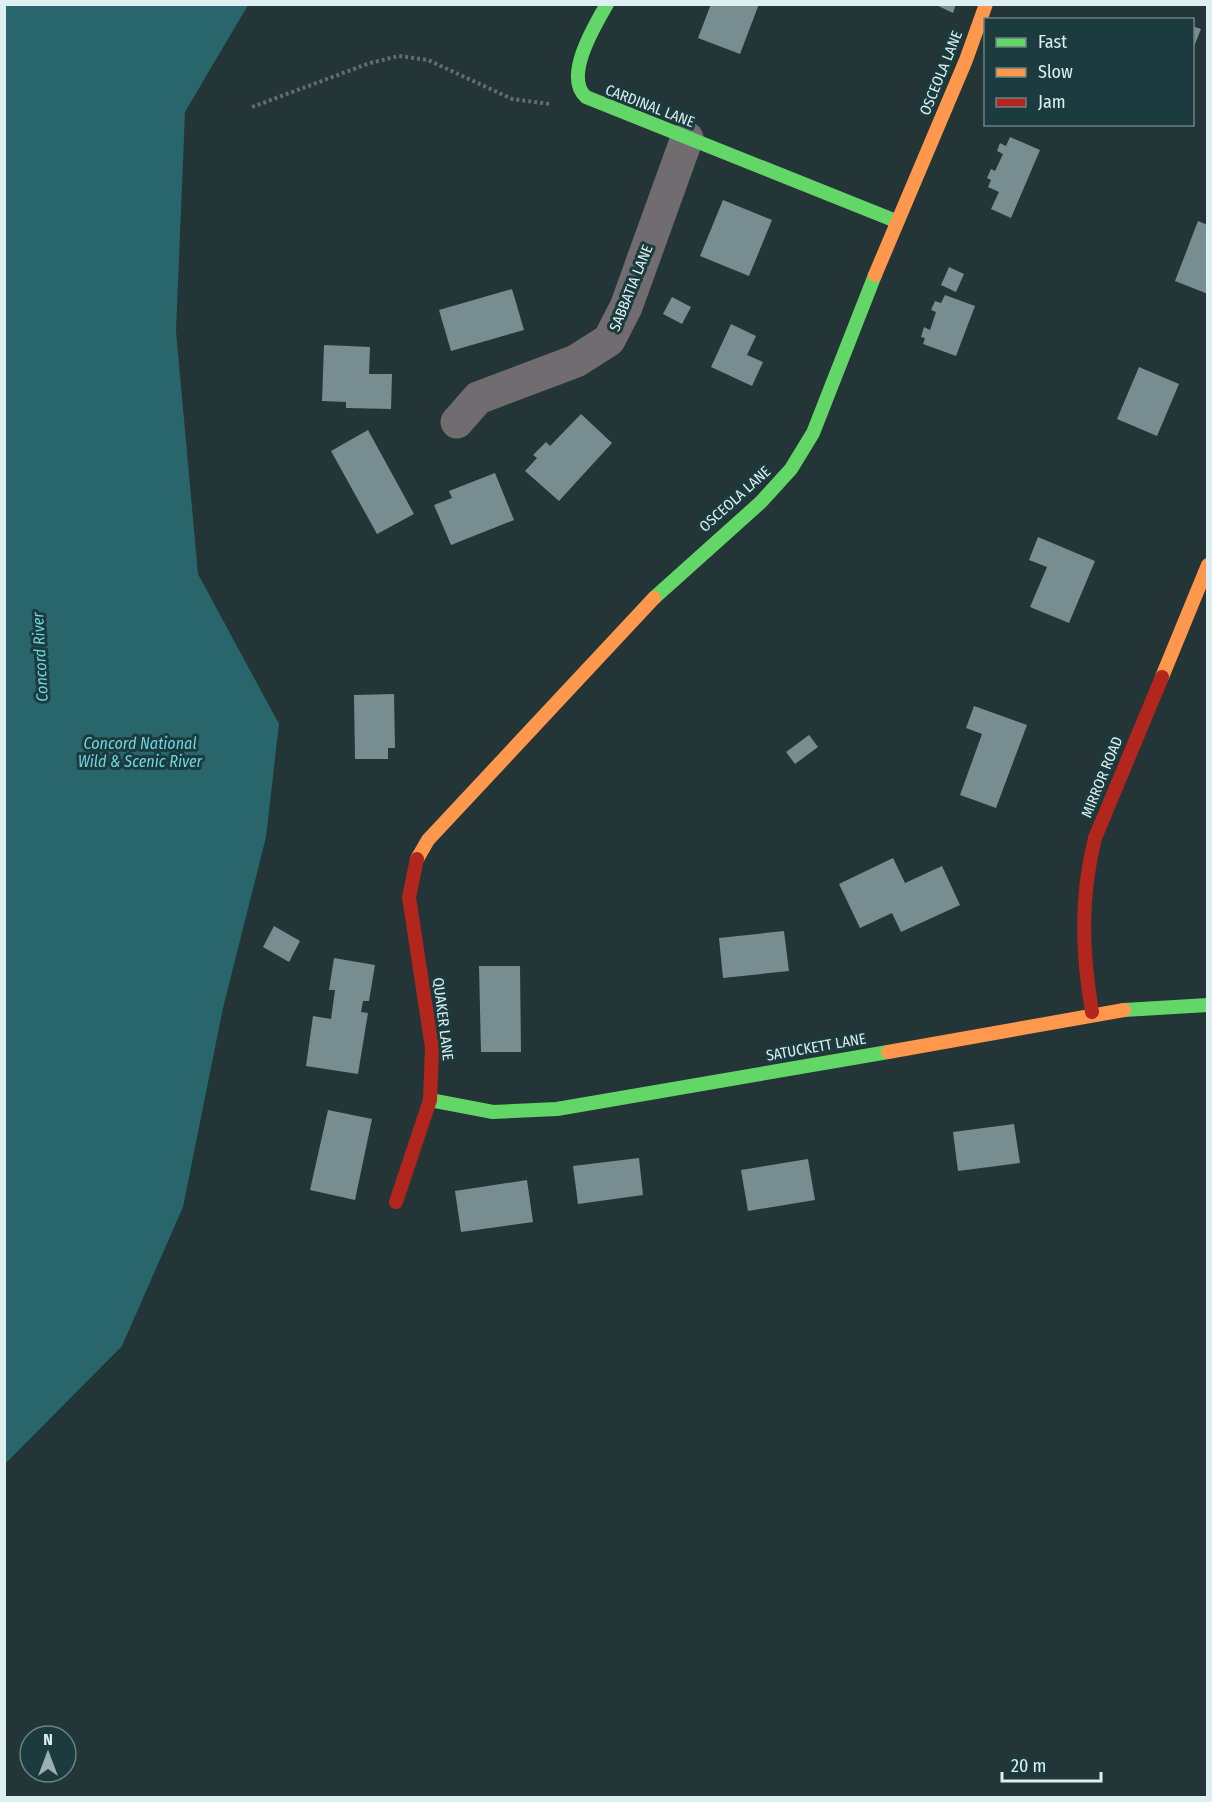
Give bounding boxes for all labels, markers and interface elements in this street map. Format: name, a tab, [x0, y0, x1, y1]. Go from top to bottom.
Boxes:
legend	[984, 18, 1194, 126]
street label: OSCEOLA LANE	[916, 28, 966, 118]
text: Fast	[1038, 31, 1067, 53]
text: Slow	[1038, 61, 1073, 83]
street label: CARDINAL LANE	[603, 81, 697, 131]
text: Jam	[1038, 91, 1066, 113]
street label: SABBATIA LANE	[605, 242, 657, 334]
street label: OSCEOLA LANE	[696, 462, 774, 536]
water label: Concord River	[28, 611, 52, 702]
water label: Concord National Wild & Scenic River	[78, 734, 203, 771]
street label: MIRROR ROAD	[1078, 734, 1126, 820]
street label: QUAKER LANE	[429, 977, 457, 1061]
street label: SATUCKETT LANE	[765, 1029, 867, 1065]
north arrow	[18, 1724, 78, 1784]
text: N	[43, 1730, 53, 1749]
scale bar	[1002, 1745, 1101, 1783]
text: 20 m	[1011, 1755, 1046, 1777]

